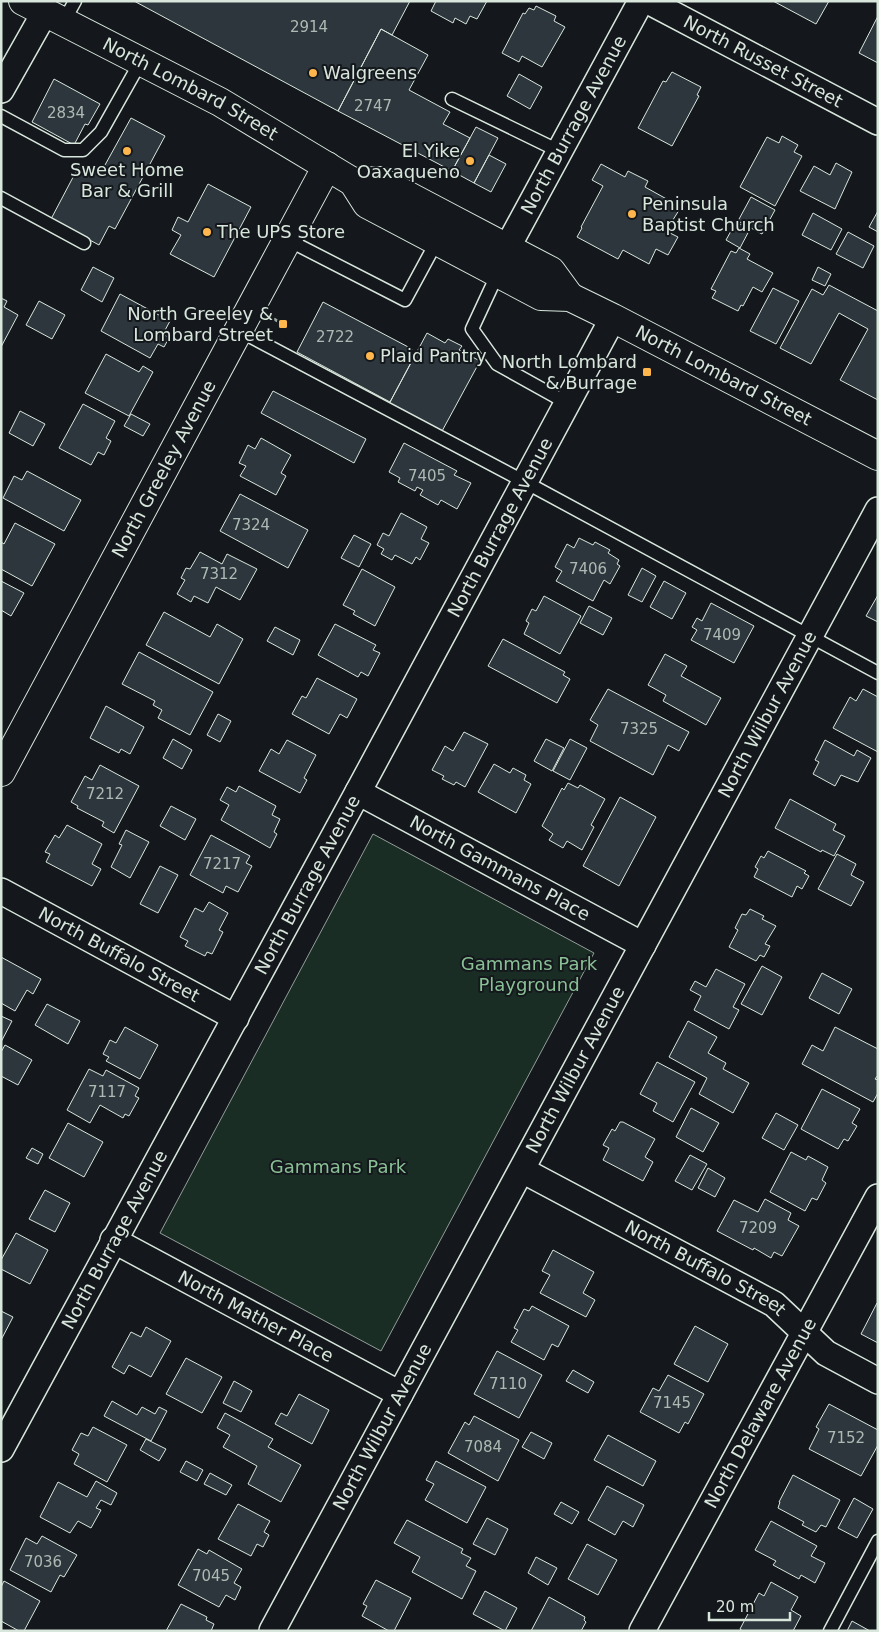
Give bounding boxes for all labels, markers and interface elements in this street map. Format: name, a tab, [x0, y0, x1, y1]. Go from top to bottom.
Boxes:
street label: North Russet Street	[680, 11, 846, 111]
house number: 2914	[290, 18, 328, 36]
street label: North Burrage Avenue	[516, 32, 630, 218]
street label: North Lombard Street	[99, 33, 282, 144]
place label: Walgreens	[323, 62, 417, 83]
marker: Walgreens	[307, 67, 319, 79]
house number: 2747	[354, 97, 392, 115]
house number: 2834	[47, 104, 85, 122]
place label: El Yike Oaxaqueno	[357, 140, 460, 182]
marker: Sweet Home Bar & Grill	[121, 145, 133, 157]
marker: El Yike Oaxaqueno	[464, 155, 476, 167]
place label: Sweet Home Bar & Grill	[70, 159, 184, 201]
place label: Peninsula Baptist Church	[642, 193, 775, 235]
marker: Peninsula Baptist Church	[626, 208, 638, 220]
place label: The UPS Store	[216, 221, 345, 242]
marker: The UPS Store	[201, 226, 213, 238]
place label: North Greeley & Lombard Street	[127, 303, 273, 345]
marker: North Greeley & Lombard Street	[277, 318, 289, 330]
street label: North Lombard Street	[632, 321, 815, 430]
house number: 2722	[316, 328, 354, 346]
place label: Plaid Pantry	[380, 345, 487, 366]
marker: Plaid Pantry	[364, 350, 376, 362]
place label: North Lombard & Burrage	[502, 351, 637, 393]
marker: North Lombard & Burrage	[641, 366, 653, 378]
street label: North Greeley Avenue	[107, 376, 220, 561]
street label: North Burrage Avenue	[443, 434, 557, 621]
house number: 7405	[408, 467, 446, 485]
house number: 7324	[232, 516, 270, 534]
house number: 7406	[569, 560, 607, 578]
house number: 7312	[200, 565, 238, 583]
house number: 7409	[703, 626, 741, 644]
street label: North Wilbur Avenue	[714, 627, 821, 801]
house number: 7325	[620, 720, 658, 738]
house number: 7212	[86, 785, 124, 803]
street label: North Burrage Avenue	[250, 792, 364, 978]
street label: North Gammans Place	[406, 811, 594, 925]
house number: 7217	[203, 855, 241, 873]
street label: North Buffalo Street	[35, 902, 203, 1006]
park label: Gammans Park Playground	[461, 953, 598, 995]
street label: North Wilbur Avenue	[521, 983, 629, 1157]
house number: 7117	[88, 1083, 126, 1101]
street label: North Burrage Avenue	[57, 1146, 171, 1333]
park label: Gammans Park	[270, 1156, 407, 1177]
street label: North Buffalo Street	[622, 1216, 791, 1320]
house number: 7209	[739, 1219, 777, 1237]
street label: North Mather Place	[175, 1266, 337, 1366]
street label: North Delaware Avenue	[700, 1314, 820, 1512]
street label: North Wilbur Avenue	[328, 1340, 435, 1514]
house number: 7110	[489, 1375, 527, 1393]
house number: 7145	[653, 1394, 691, 1412]
house number: 7152	[827, 1429, 865, 1447]
house number: 7084	[464, 1438, 502, 1456]
house number: 7036	[24, 1553, 62, 1571]
house number: 7045	[192, 1567, 230, 1585]
scale bar	[709, 1590, 790, 1622]
text: 20 m	[716, 1598, 754, 1616]

